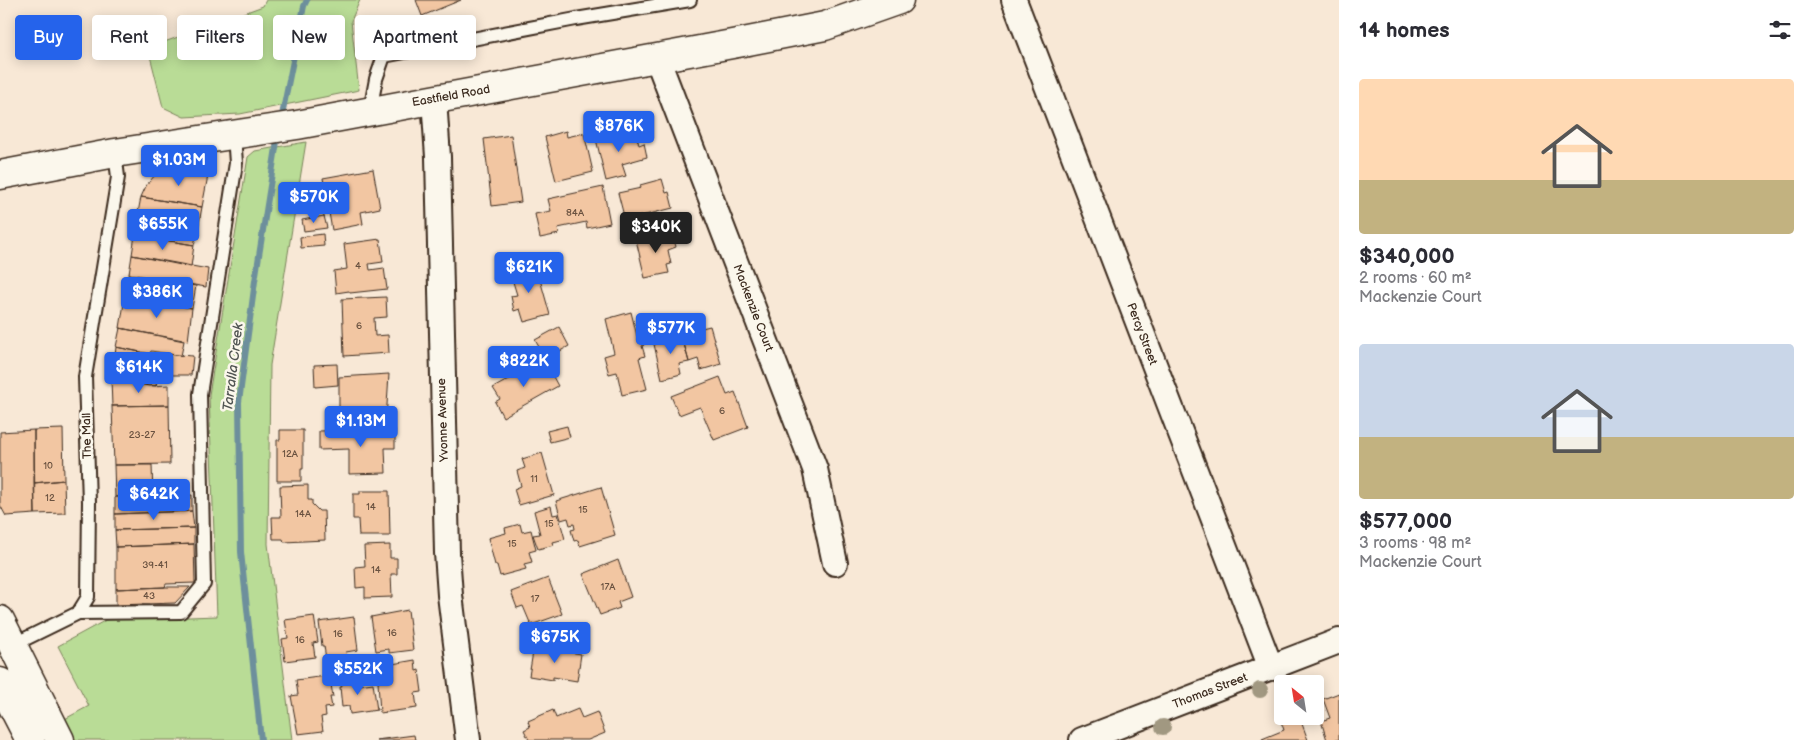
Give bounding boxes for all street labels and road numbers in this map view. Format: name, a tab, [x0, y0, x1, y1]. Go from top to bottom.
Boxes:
street label: Eastfield Road	[411, 82, 491, 110]
street label: Mackenzie Court	[730, 262, 777, 354]
street label: Percy Street	[1123, 301, 1161, 367]
street label: Yvonne Avenue	[434, 378, 452, 463]
street label: The Mall	[79, 413, 95, 459]
street label: Thomas Street	[1170, 670, 1250, 712]

